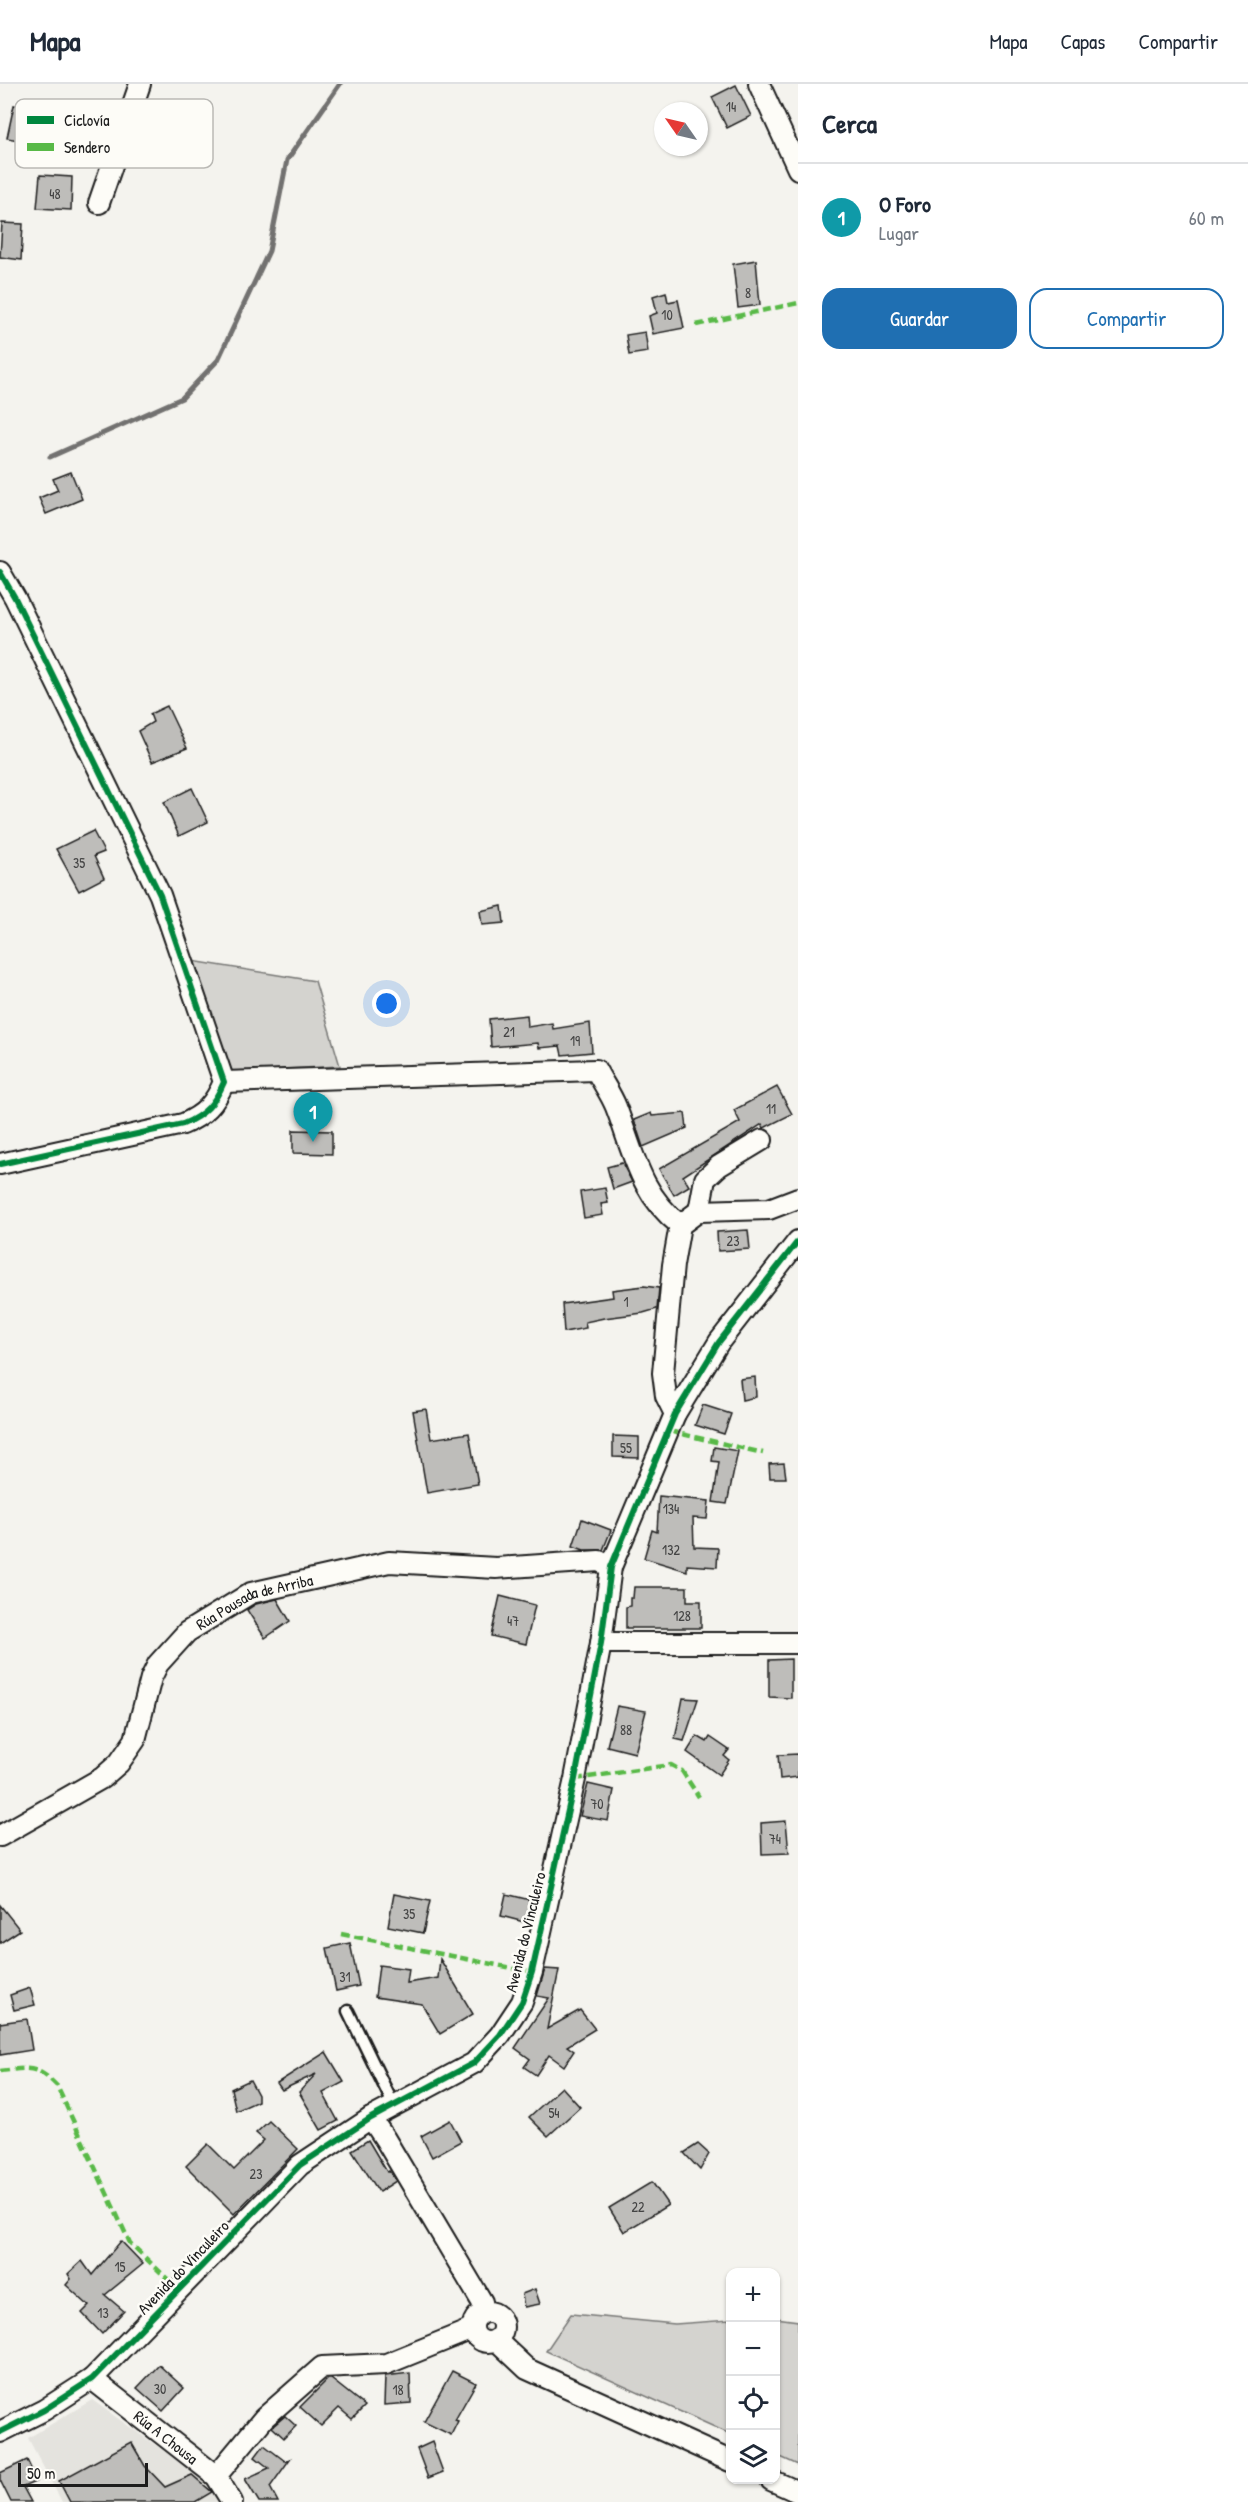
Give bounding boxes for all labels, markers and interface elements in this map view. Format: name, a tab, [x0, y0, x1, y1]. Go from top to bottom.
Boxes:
text: Mapa	[30, 22, 81, 60]
text: Mapa	[989, 27, 1027, 56]
text: Capas	[1060, 27, 1105, 56]
text: Compartir	[1138, 27, 1218, 56]
house number: 14	[726, 97, 736, 116]
legend	[15, 99, 213, 168]
north arrow	[654, 102, 708, 156]
text: Cerca	[822, 106, 877, 141]
text: Ciclovía	[64, 109, 110, 131]
text: Sendero	[64, 136, 111, 158]
house number: 48	[49, 184, 61, 203]
text: O Foro	[879, 189, 931, 219]
text: 1	[838, 204, 845, 231]
text: 60 m	[1189, 204, 1224, 231]
text: Lugar	[879, 219, 919, 246]
house number: 8	[745, 283, 751, 302]
button: Guardar	[822, 288, 1017, 349]
button: Compartir	[1029, 288, 1224, 349]
house number: 10	[661, 305, 673, 324]
house number: 35	[73, 853, 85, 872]
your location	[372, 989, 401, 1018]
house number: 21	[503, 1022, 515, 1041]
house number: 19	[570, 1031, 580, 1050]
pin: 1	[294, 1092, 332, 1142]
house number: 11	[766, 1099, 776, 1118]
house number: 23	[727, 1231, 739, 1250]
house number: 1	[623, 1292, 629, 1311]
house number: 55	[620, 1438, 632, 1457]
house number: 134	[663, 1499, 679, 1518]
house number: 132	[662, 1540, 680, 1559]
street label: Rúa Pousada de Arriba	[192, 1568, 315, 1635]
house number: 128	[673, 1606, 691, 1625]
house number: 47	[507, 1611, 519, 1630]
house number: 88	[620, 1720, 632, 1739]
house number: 70	[590, 1794, 604, 1813]
house number: 74	[769, 1829, 781, 1848]
street label: Avenida do Vinculeiro	[499, 1869, 551, 1994]
house number: 35	[403, 1904, 415, 1923]
house number: 31	[339, 1967, 351, 1986]
house number: 54	[548, 2103, 560, 2122]
house number: 23	[250, 2164, 262, 2183]
house number: 22	[631, 2197, 645, 2216]
street label: Avenida do Vinculeiro	[132, 2215, 234, 2319]
house number: 15	[114, 2257, 126, 2276]
map controls	[726, 2268, 780, 2484]
button: +	[726, 2268, 780, 2322]
house number: 13	[97, 2303, 109, 2322]
button: −	[726, 2322, 780, 2376]
button: locate	[726, 2376, 780, 2430]
house number: 30	[154, 2379, 166, 2398]
house number: 18	[392, 2380, 404, 2399]
street label: Rúa A Chousa	[129, 2405, 203, 2469]
button: layers	[726, 2430, 780, 2484]
scale bar	[18, 2460, 148, 2488]
text: 50 m	[27, 2462, 56, 2484]

